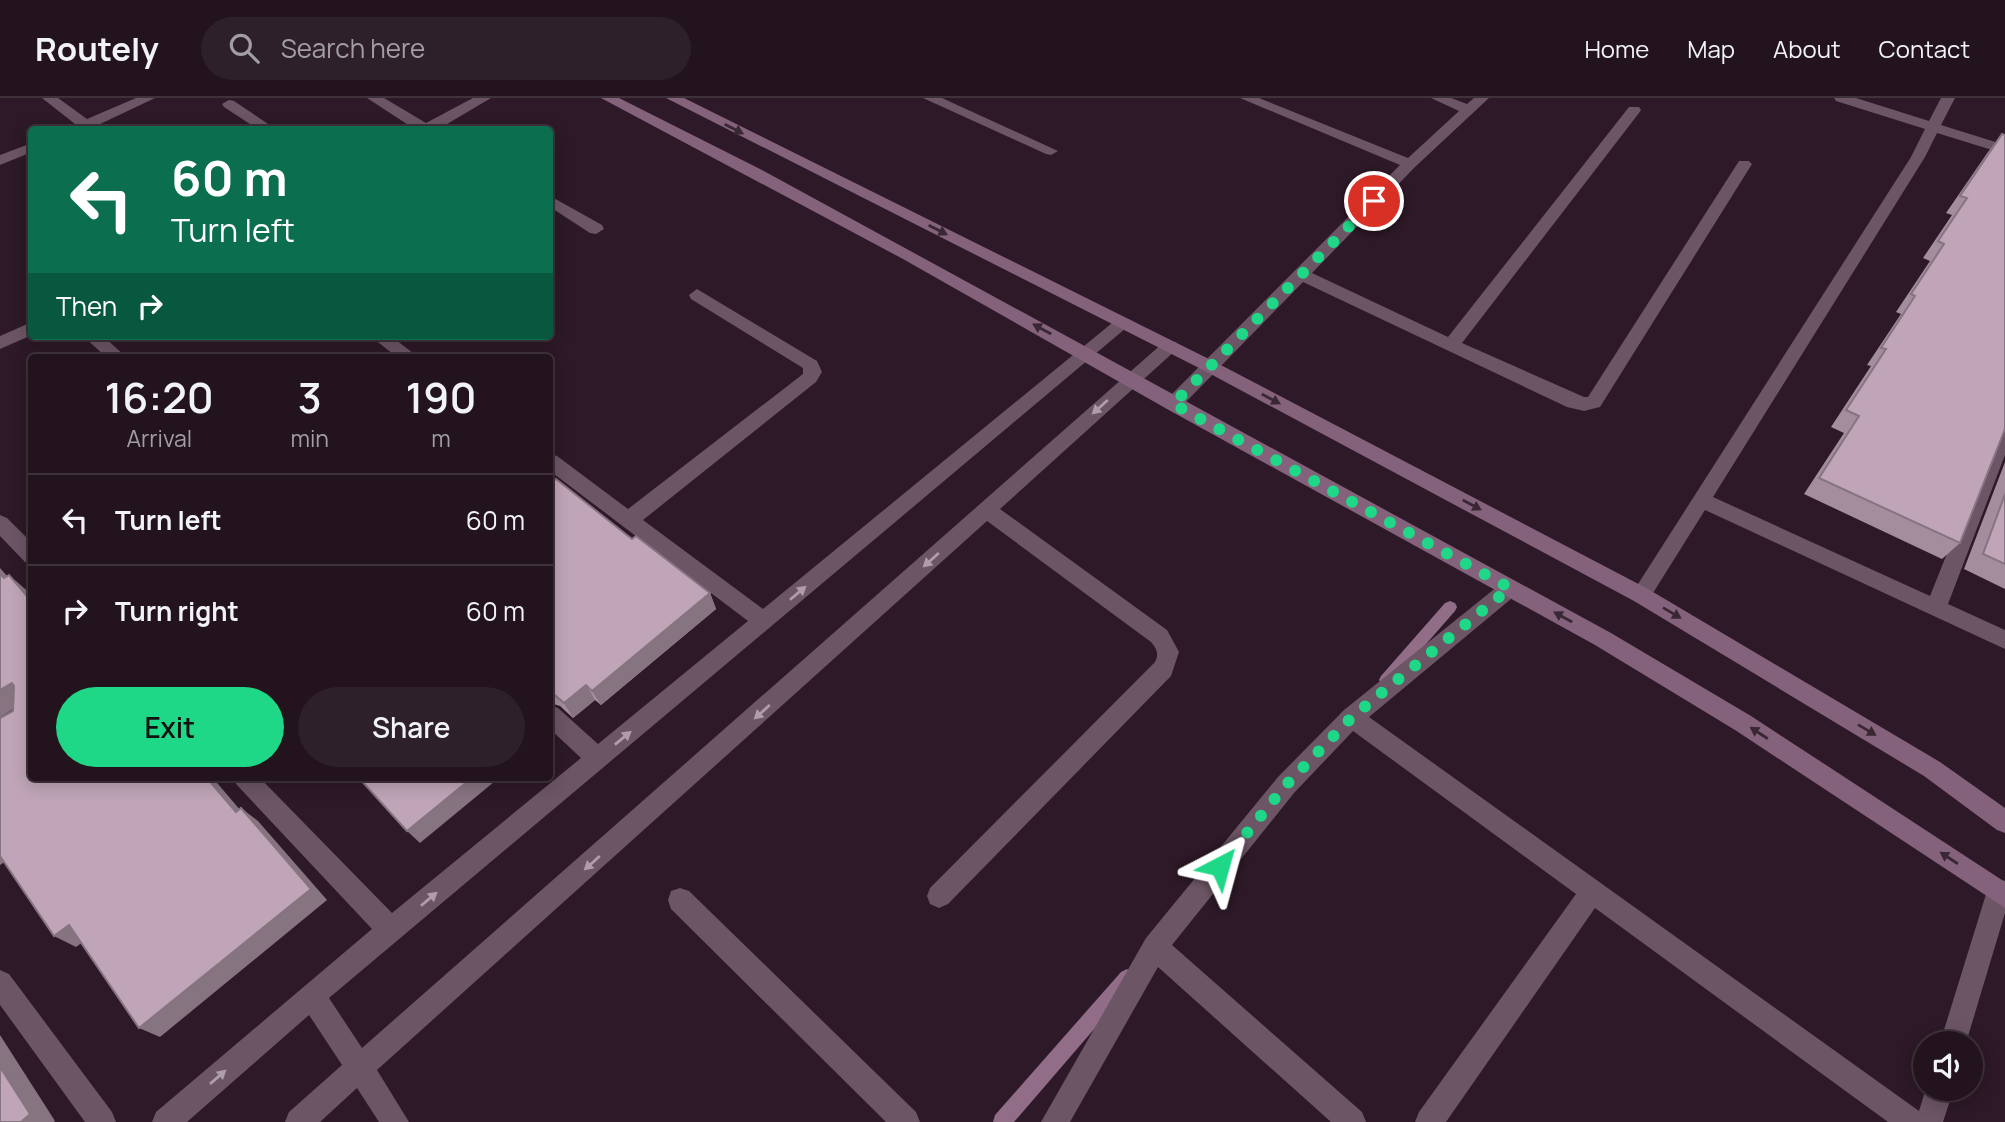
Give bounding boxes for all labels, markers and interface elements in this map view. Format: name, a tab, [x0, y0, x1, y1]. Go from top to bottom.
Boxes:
search box	[201, 17, 691, 80]
text: Routely	[35, 26, 159, 71]
icon: search	[225, 29, 263, 67]
text: Search here	[281, 30, 425, 66]
text: Home	[1584, 32, 1649, 65]
text: Map	[1687, 32, 1735, 65]
text: About	[1773, 32, 1841, 65]
text: Contact	[1879, 32, 1970, 65]
one-way arrow	[724, 123, 744, 134]
text: 60 m	[171, 144, 288, 211]
icon: left	[56, 154, 147, 245]
pin	[1344, 171, 1404, 231]
icon: arrive	[1355, 182, 1393, 220]
text: Turn left	[171, 208, 295, 252]
one-way arrow	[928, 225, 948, 236]
icon: right	[131, 287, 169, 325]
text: Then	[56, 288, 117, 324]
one-way arrow	[1032, 323, 1052, 335]
text: 16:20	[105, 368, 214, 426]
text: 3	[298, 368, 322, 426]
text: 190	[406, 368, 476, 426]
one-way arrow	[1261, 393, 1281, 404]
one-way arrow	[1091, 399, 1109, 415]
text: Arrival	[126, 422, 192, 454]
text: min	[290, 422, 329, 454]
text: m	[431, 422, 451, 454]
one-way arrow	[1462, 499, 1482, 511]
icon: left	[56, 501, 94, 539]
text: Turn left	[115, 502, 222, 538]
text: 60 m	[466, 502, 525, 538]
one-way arrow	[922, 552, 940, 568]
one-way arrow	[790, 586, 807, 601]
icon: right	[56, 592, 94, 630]
text: Turn right	[115, 593, 239, 629]
text: 60 m	[466, 593, 525, 629]
one-way arrow	[1663, 607, 1682, 619]
one-way arrow	[1553, 611, 1573, 623]
button: Exit	[56, 687, 284, 767]
button: Share	[298, 687, 525, 767]
one-way arrow	[753, 704, 771, 720]
one-way arrow	[1858, 724, 1877, 736]
one-way arrow	[1749, 727, 1768, 740]
one-way arrow	[613, 730, 631, 745]
position arrow	[1183, 829, 1257, 903]
one-way arrow	[1939, 852, 1958, 865]
one-way arrow	[583, 855, 601, 871]
one-way arrow	[420, 892, 437, 907]
map controls	[1913, 1031, 1983, 1101]
button: sound	[1913, 1031, 1983, 1101]
one-way arrow	[209, 1070, 226, 1085]

